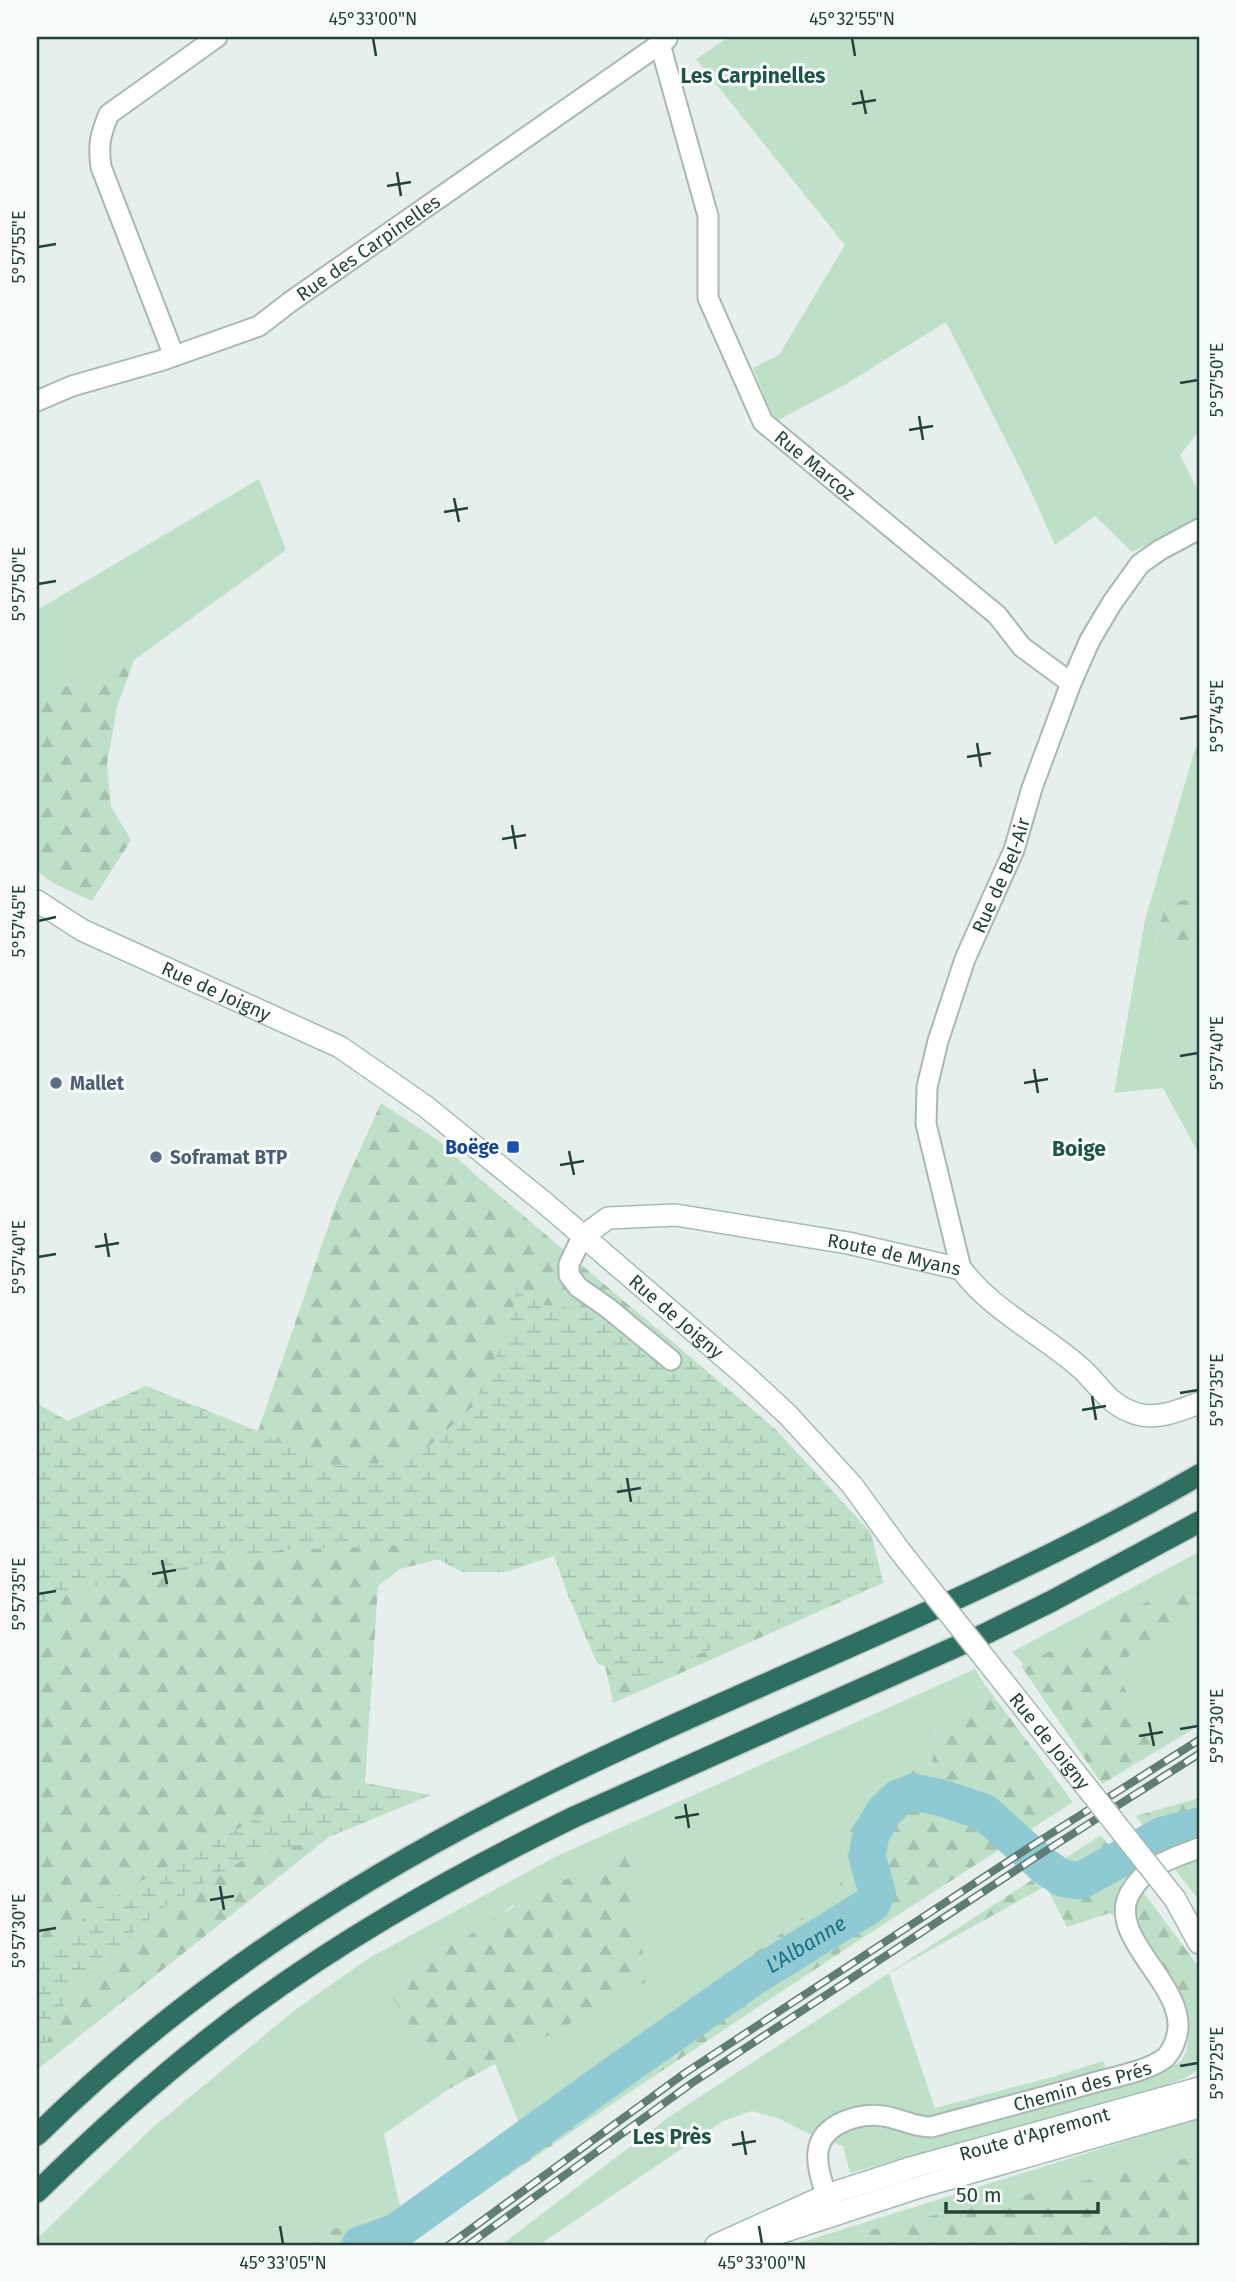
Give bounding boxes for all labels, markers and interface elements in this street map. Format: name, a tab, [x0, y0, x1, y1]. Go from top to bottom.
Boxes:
text: 45°33'00"N	[329, 8, 417, 30]
text: 45°32'55"N	[809, 8, 895, 30]
district label: Les Carpinelles	[680, 63, 826, 89]
street label: Rue des Carpinelles	[292, 190, 445, 306]
text: 5°57'55"E	[8, 210, 30, 284]
text: 5°57'50"E	[1206, 343, 1228, 417]
street label: Rue Marcoz	[770, 426, 860, 506]
text: 5°57'50"E	[8, 547, 30, 621]
text: 5°57'45"E	[1206, 680, 1228, 752]
street label: Rue de Bel-Air	[967, 814, 1035, 937]
text: 5°57'45"E	[8, 885, 30, 957]
street label: Rue de Joigny	[158, 957, 275, 1026]
text: 5°57'40"E	[1206, 1016, 1228, 1090]
place label: Mallet	[70, 1072, 125, 1095]
marker: Mallet	[48, 1075, 64, 1091]
place label: Boëge	[445, 1136, 499, 1159]
district label: Boige	[1052, 1136, 1106, 1162]
marker: Boëge	[505, 1139, 521, 1155]
place label: Soframat BTP	[170, 1146, 287, 1169]
marker: Soframat BTP	[148, 1149, 164, 1165]
text: 5°57'40"E	[8, 1220, 30, 1294]
street label: Route de Myans	[826, 1229, 963, 1281]
street label: Rue de Joigny	[624, 1270, 729, 1364]
text: 5°57'35"E	[1206, 1353, 1228, 1427]
text: 5°57'35"E	[8, 1557, 30, 1631]
street label: Rue de Joigny	[1004, 1688, 1095, 1795]
text: 5°57'30"E	[1206, 1689, 1228, 1763]
text: 5°57'30"E	[8, 1894, 30, 1968]
water label: L'Albanne	[761, 1910, 851, 1979]
text: 5°57'25"E	[1206, 2026, 1228, 2100]
street label: Chemin des Prés	[1011, 2056, 1155, 2116]
street label: Route d'Apremont	[957, 2102, 1112, 2166]
district label: Les Près	[633, 2124, 711, 2150]
scale bar	[946, 2170, 1098, 2214]
text: 50 m	[956, 2182, 1002, 2208]
text: 45°33'05"N	[239, 2252, 327, 2274]
text: 45°33'00"N	[718, 2252, 806, 2274]

